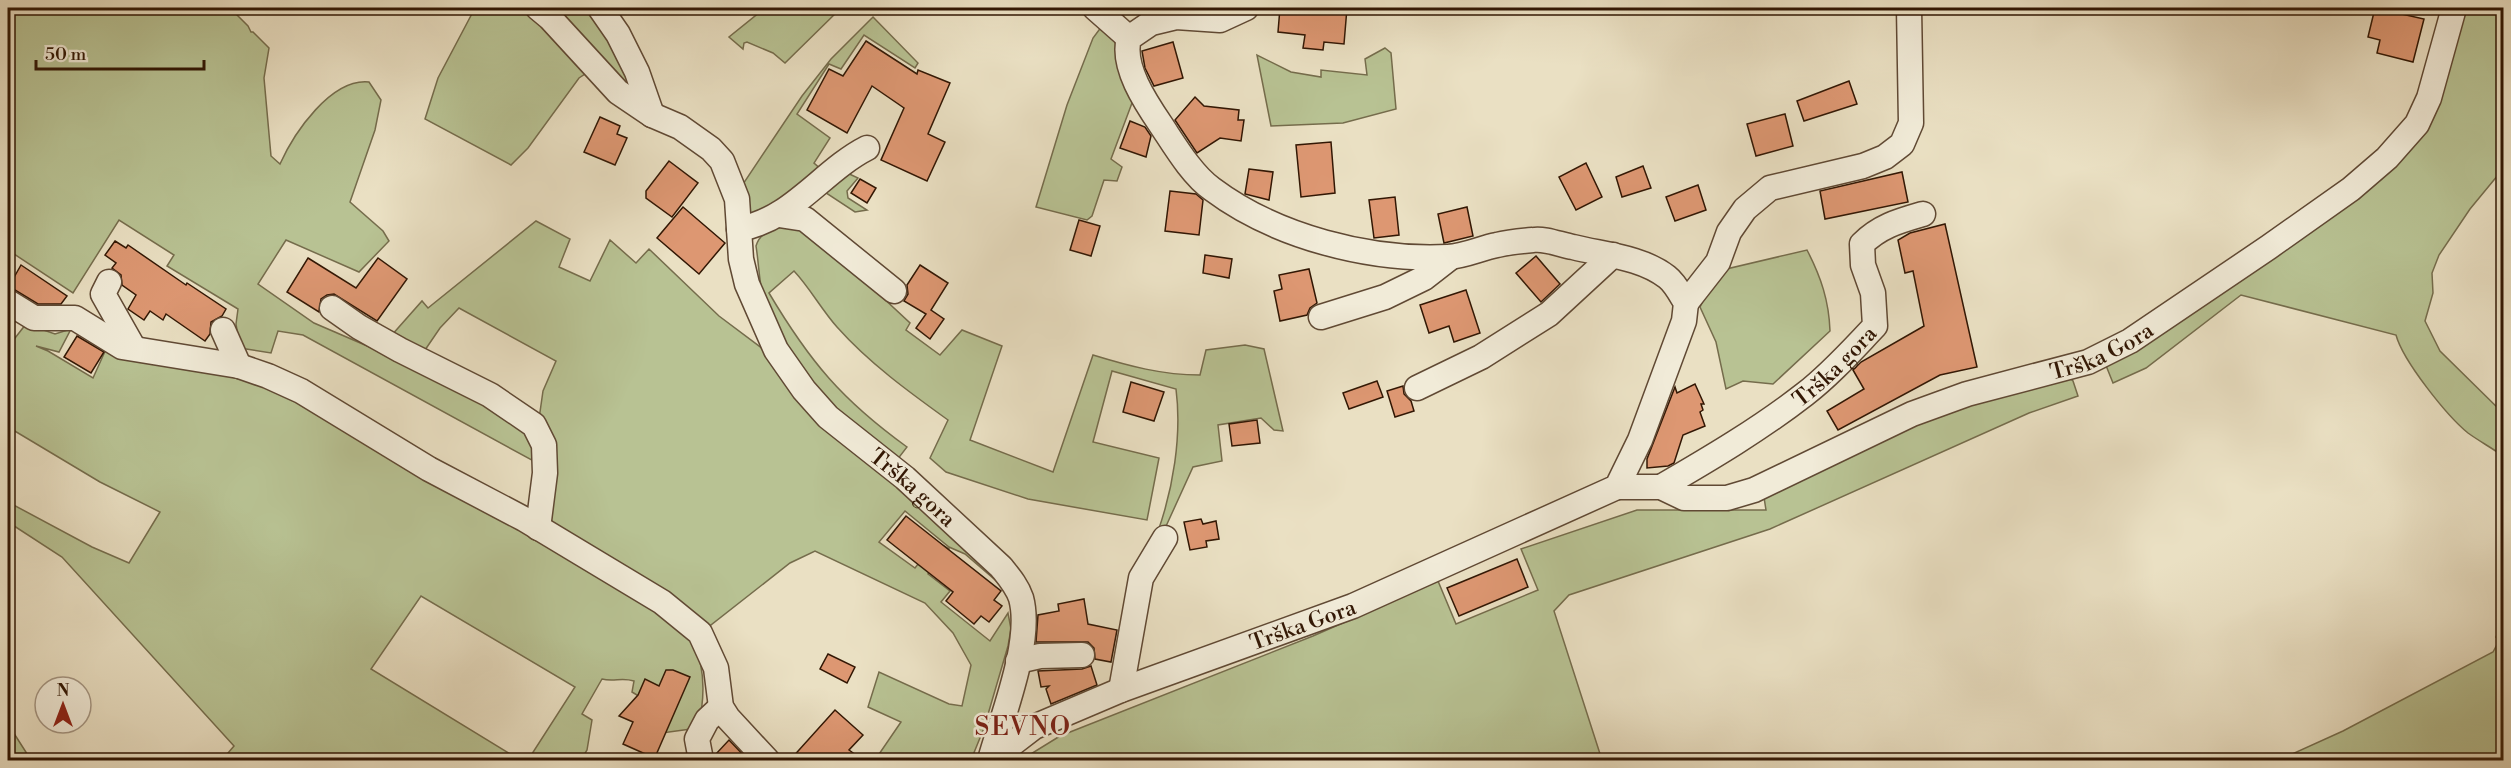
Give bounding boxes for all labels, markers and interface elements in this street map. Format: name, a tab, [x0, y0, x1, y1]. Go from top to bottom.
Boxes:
scale bar	[36, 33, 204, 71]
text: 50 m	[45, 43, 87, 66]
street label: Trška Gora	[2047, 317, 2160, 386]
street label: Trška gora	[1788, 320, 1884, 414]
street label: Trška gora	[864, 443, 962, 534]
street label: Trška Gora	[1247, 594, 1361, 657]
north arrow	[33, 675, 93, 735]
text: N	[57, 681, 70, 701]
district label: SEVNO	[975, 711, 1071, 743]

